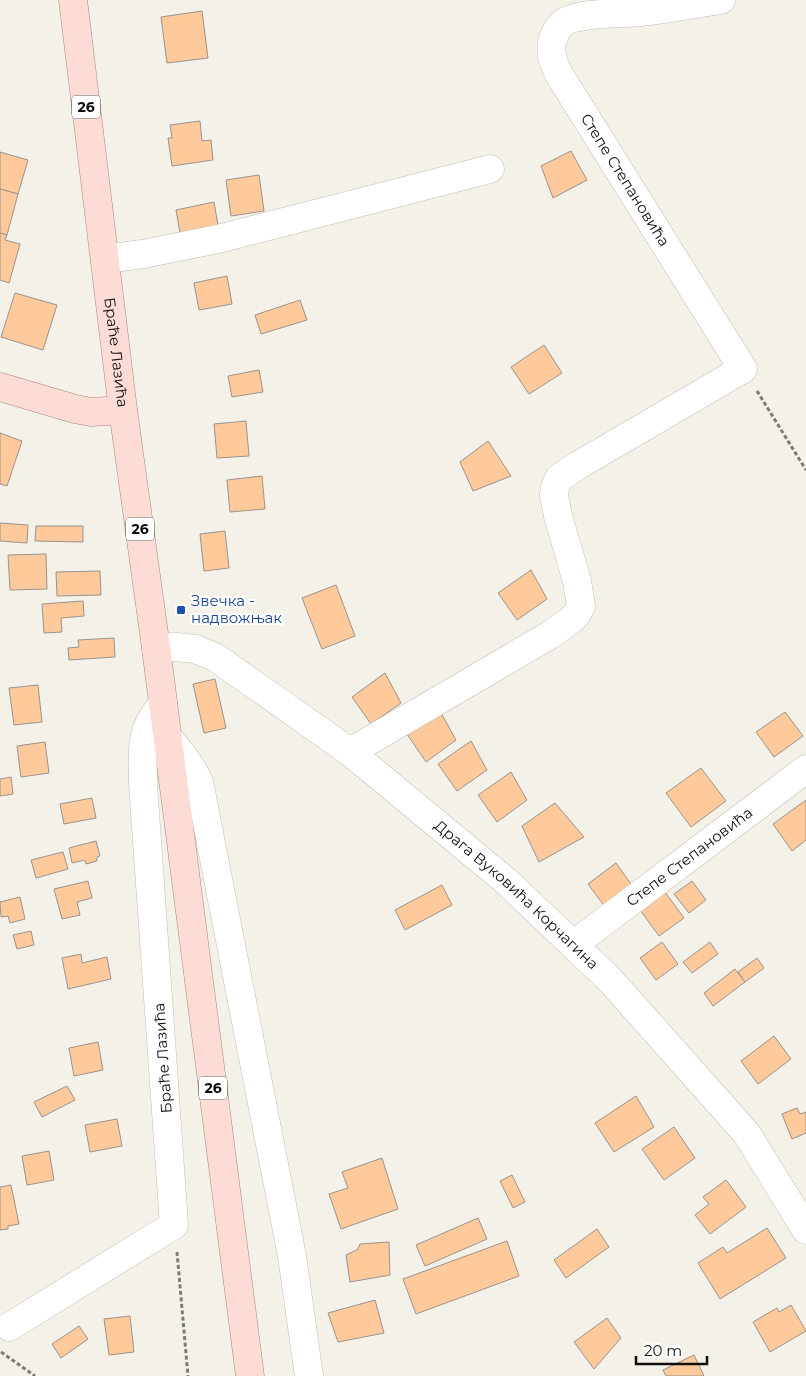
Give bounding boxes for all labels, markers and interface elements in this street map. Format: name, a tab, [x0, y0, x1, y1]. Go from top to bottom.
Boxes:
road number: 26	[72, 95, 100, 118]
street label: Степе Степановића	[577, 110, 674, 250]
street label: Браће Лазића	[100, 296, 133, 409]
road number: 26	[126, 518, 154, 540]
place label: Звечка - надвожњак	[191, 591, 282, 627]
marker: Звечка - надвожњак	[175, 604, 187, 616]
street label: Степе Степановића	[622, 803, 756, 910]
street label: Драга Вуковића Корчагина	[431, 816, 603, 973]
street label: Браће Лазића	[149, 1002, 176, 1114]
road number: 26	[199, 1076, 227, 1100]
scale bar	[636, 1334, 707, 1366]
text: 20 m	[644, 1341, 682, 1360]

